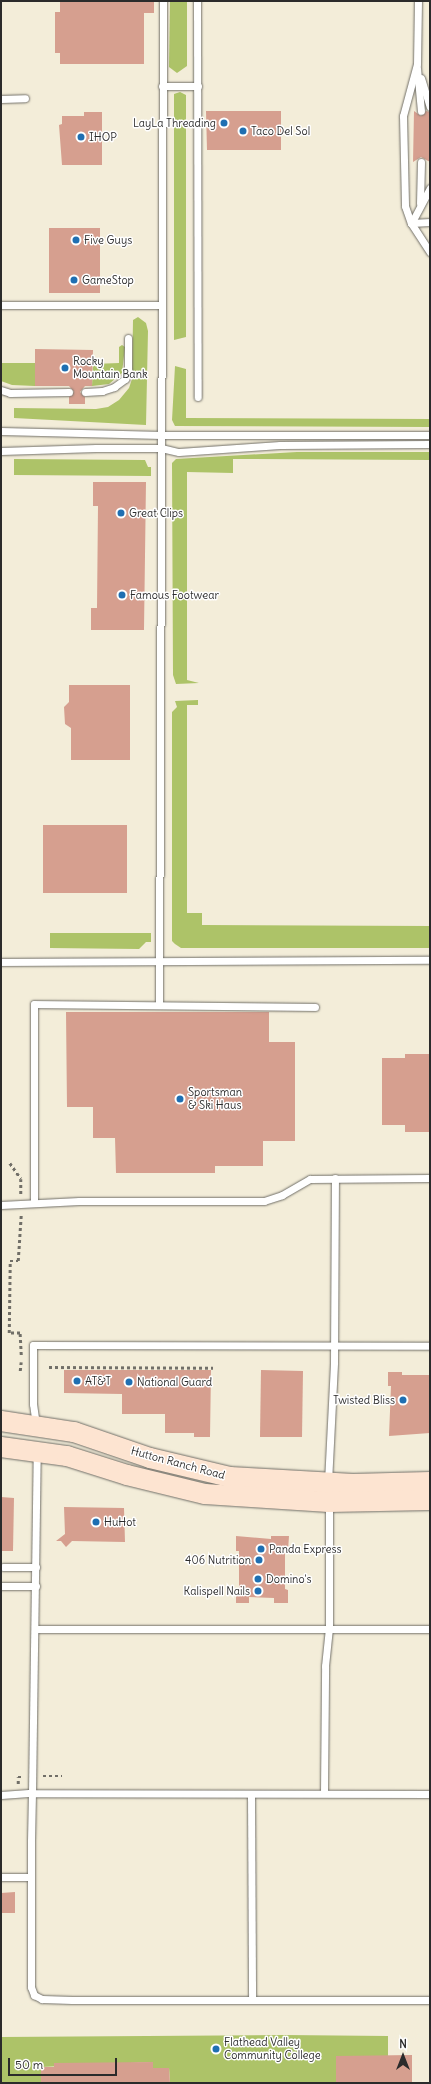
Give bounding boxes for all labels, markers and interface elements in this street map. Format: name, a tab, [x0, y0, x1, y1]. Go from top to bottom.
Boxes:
place label: LayLa Threading	[133, 116, 216, 130]
marker: LayLa Threading	[219, 118, 229, 128]
place label: Taco Del Sol	[251, 124, 310, 138]
marker: Taco Del Sol	[238, 126, 248, 136]
place label: IHOP	[89, 130, 117, 144]
marker: IHOP	[76, 132, 86, 142]
place label: Five Guys	[84, 233, 132, 247]
marker: Five Guys	[71, 235, 81, 245]
place label: GameStop	[82, 273, 134, 287]
marker: GameStop	[69, 275, 79, 285]
place label: Rocky Mountain Bank	[73, 355, 148, 381]
marker: Rocky Mountain Bank	[60, 363, 70, 373]
place label: Great Clips	[129, 506, 183, 520]
marker: Great Clips	[116, 508, 126, 518]
place label: Famous Footwear	[130, 588, 219, 602]
marker: Famous Footwear	[117, 590, 127, 600]
place label: Sportsman & Ski Haus	[188, 1086, 242, 1112]
marker: Sportsman & Ski Haus	[175, 1094, 185, 1104]
place label: AT&T	[85, 1374, 111, 1388]
place label: National Guard	[137, 1375, 212, 1389]
marker: AT&T	[72, 1376, 82, 1386]
marker: National Guard	[124, 1377, 134, 1387]
place label: Twisted Bliss	[333, 1393, 395, 1407]
marker: Twisted Bliss	[398, 1395, 408, 1405]
street label: Hutton Ranch Road	[130, 1444, 226, 1482]
place label: HuHot	[104, 1515, 136, 1529]
marker: HuHot	[91, 1517, 101, 1527]
place label: Panda Express	[269, 1542, 342, 1556]
marker: Panda Express	[256, 1544, 266, 1554]
place label: 406 Nutrition	[185, 1553, 251, 1567]
marker: 406 Nutrition	[254, 1555, 264, 1565]
place label: Domino's	[266, 1572, 312, 1586]
marker: Domino's	[253, 1574, 263, 1584]
place label: Kalispell Nails	[184, 1584, 250, 1598]
marker: Kalispell Nails	[253, 1586, 263, 1596]
place label: Flathead Valley Community College	[224, 2036, 321, 2062]
north arrow	[383, 2036, 423, 2076]
text: N	[399, 2037, 407, 2051]
marker: Flathead Valley Community College	[211, 2044, 221, 2054]
scale bar	[10, 2050, 119, 2076]
text: 50 m	[15, 2057, 43, 2072]

